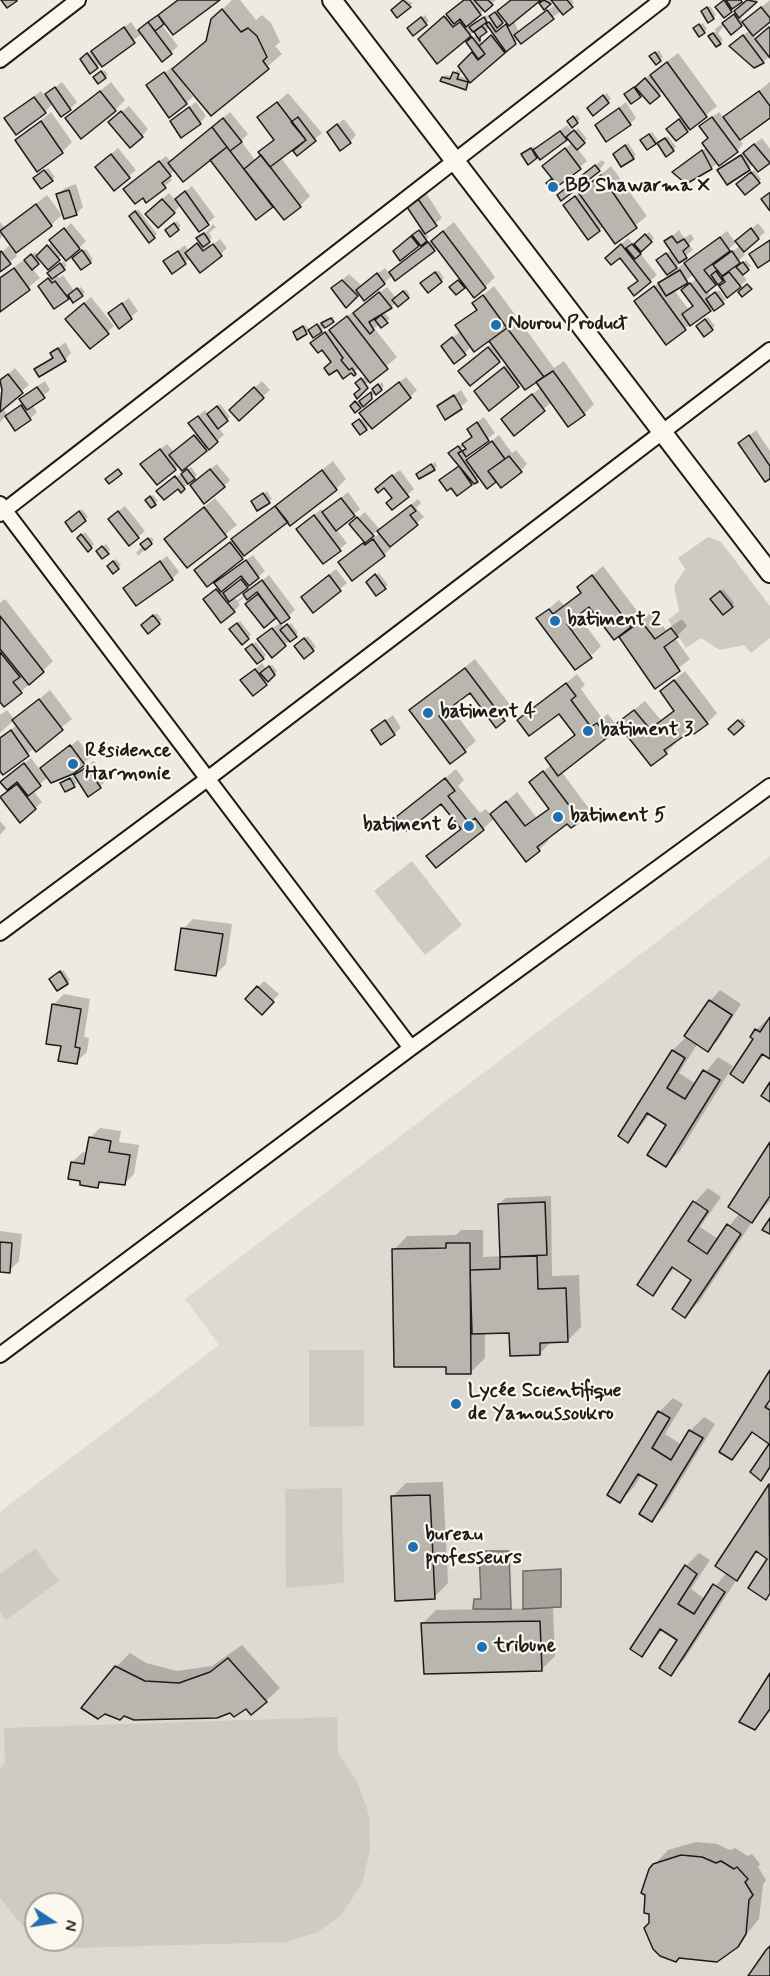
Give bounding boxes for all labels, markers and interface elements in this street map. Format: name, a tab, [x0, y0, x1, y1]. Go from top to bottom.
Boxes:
place label: BB Shawarma X	[565, 175, 710, 199]
marker: BB Shawarma X	[546, 180, 560, 194]
place label: Nourou Product	[508, 313, 628, 337]
marker: Nourou Product	[489, 318, 503, 332]
place label: batiment 2	[567, 609, 661, 633]
marker: batiment 2	[548, 614, 562, 628]
place label: batiment 4	[440, 701, 536, 725]
marker: batiment 4	[421, 706, 435, 720]
place label: batiment 3	[600, 719, 693, 743]
marker: batiment 3	[581, 724, 595, 738]
place label: Résidence Harmonie	[85, 740, 171, 787]
marker: Résidence Harmonie	[66, 757, 80, 771]
place label: batiment 5	[570, 805, 666, 829]
marker: batiment 5	[551, 810, 565, 824]
place label: batiment 6	[363, 814, 457, 838]
marker: batiment 6	[462, 819, 476, 833]
place label: Lycée Scientifique de Yamoussoukro	[468, 1380, 622, 1427]
marker: Lycée Scientifique de Yamoussoukro	[449, 1397, 463, 1411]
place label: bureau professeurs	[425, 1524, 522, 1571]
marker: bureau professeurs	[406, 1540, 420, 1554]
place label: tribune	[494, 1635, 556, 1659]
marker: tribune	[475, 1640, 489, 1654]
north arrow	[24, 1892, 84, 1952]
text: N	[59, 1918, 82, 1933]

